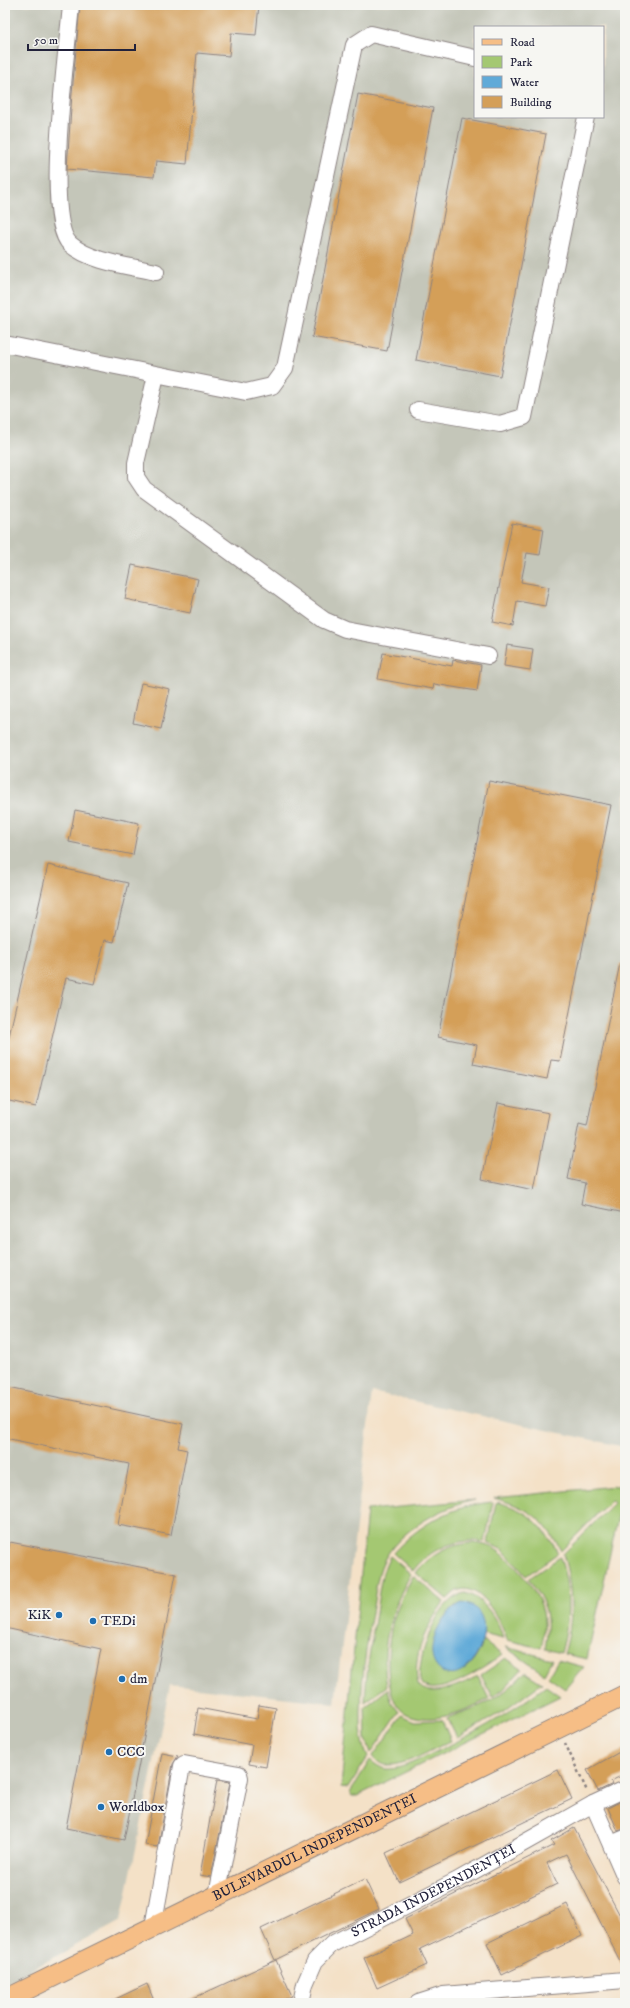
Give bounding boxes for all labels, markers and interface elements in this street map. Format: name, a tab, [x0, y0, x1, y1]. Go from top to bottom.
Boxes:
scale bar	[28, 26, 135, 52]
legend	[474, 26, 604, 118]
text: 50 m	[34, 33, 58, 48]
text: Road	[510, 35, 535, 50]
text: Park	[510, 55, 532, 70]
text: Water	[509, 75, 539, 90]
text: Building	[510, 95, 551, 110]
place label: KiK	[28, 1606, 51, 1624]
marker: KiK	[54, 1610, 64, 1620]
place label: TEDi	[101, 1612, 136, 1630]
marker: TEDi	[88, 1616, 98, 1626]
place label: dm	[130, 1670, 148, 1688]
marker: dm	[117, 1674, 127, 1684]
place label: CCC	[117, 1743, 145, 1761]
marker: CCC	[104, 1747, 114, 1757]
street label: BULEVARDUL INDEPENDENȚEI	[209, 1790, 420, 1906]
place label: Worldbox	[108, 1798, 165, 1816]
marker: Worldbox	[96, 1802, 106, 1812]
street label: STRADA INDEPENDENȚEI	[348, 1840, 519, 1942]

